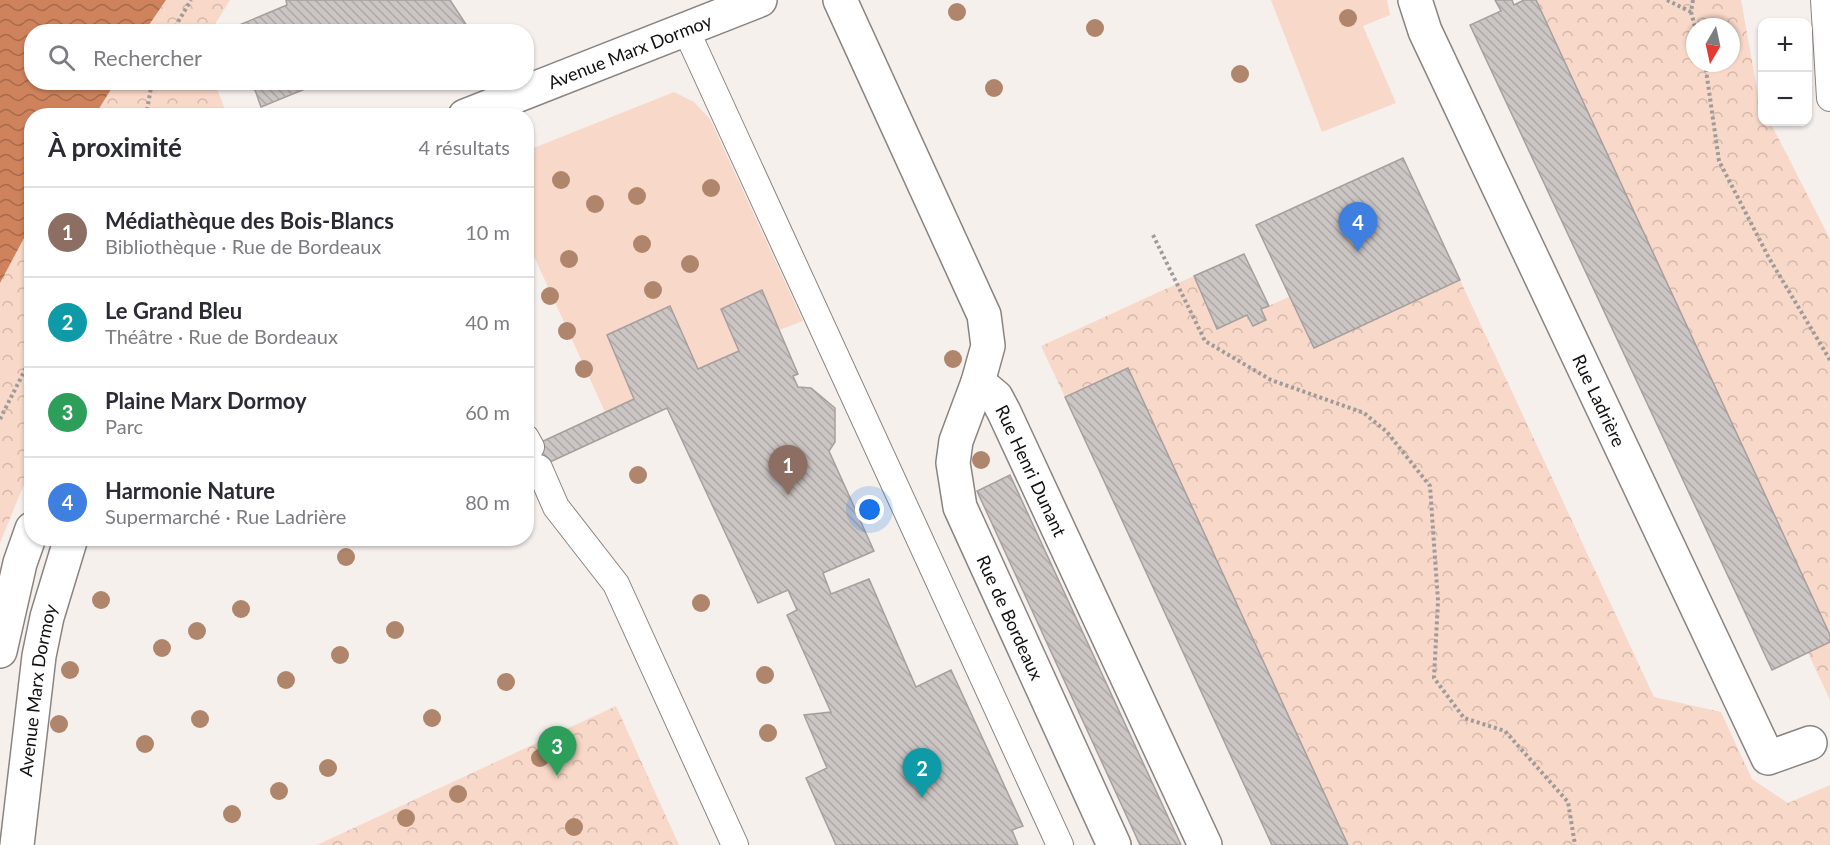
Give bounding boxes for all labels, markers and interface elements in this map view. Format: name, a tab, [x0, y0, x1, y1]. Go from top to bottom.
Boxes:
street label: Avenue Marx Dormoy	[545, 9, 715, 93]
north arrow	[1686, 18, 1740, 72]
map controls	[1758, 18, 1812, 126]
button: +	[1758, 18, 1812, 72]
search box	[24, 24, 534, 90]
icon: search	[45, 41, 78, 74]
text: Rechercher	[93, 44, 202, 71]
button: −	[1758, 72, 1812, 126]
text: À proximité	[48, 131, 182, 163]
text: 4 résultats	[419, 135, 510, 159]
pin: 4	[1338, 202, 1378, 252]
text: Médiathèque des Bois-Blancs	[105, 207, 394, 234]
text: 1	[62, 220, 73, 244]
text: 10 m	[465, 220, 510, 244]
text: Bibliothèque · Rue de Bordeaux	[105, 234, 381, 258]
text: Le Grand Bleu	[105, 297, 242, 324]
text: 2	[62, 310, 73, 334]
text: 40 m	[465, 310, 510, 334]
text: Théâtre · Rue de Bordeaux	[105, 324, 338, 348]
street label: Rue Ladrière	[1568, 351, 1630, 450]
text: Plaine Marx Dormoy	[105, 387, 307, 414]
text: 3	[62, 400, 73, 424]
text: 60 m	[465, 400, 510, 424]
street label: Rue Henri Dunant	[991, 401, 1071, 540]
text: Parc	[105, 414, 143, 438]
pin: 1	[768, 446, 808, 495]
text: Harmonie Nature	[105, 477, 275, 504]
text: 4	[62, 490, 73, 514]
text: 80 m	[465, 490, 510, 514]
your location	[855, 495, 884, 524]
text: Supermarché · Rue Ladrière	[105, 504, 346, 528]
street label: Rue de Bordeaux	[972, 551, 1048, 683]
street label: Avenue Marx Dormoy	[14, 601, 62, 778]
pin: 3	[538, 726, 576, 776]
pin: 2	[902, 748, 942, 798]

